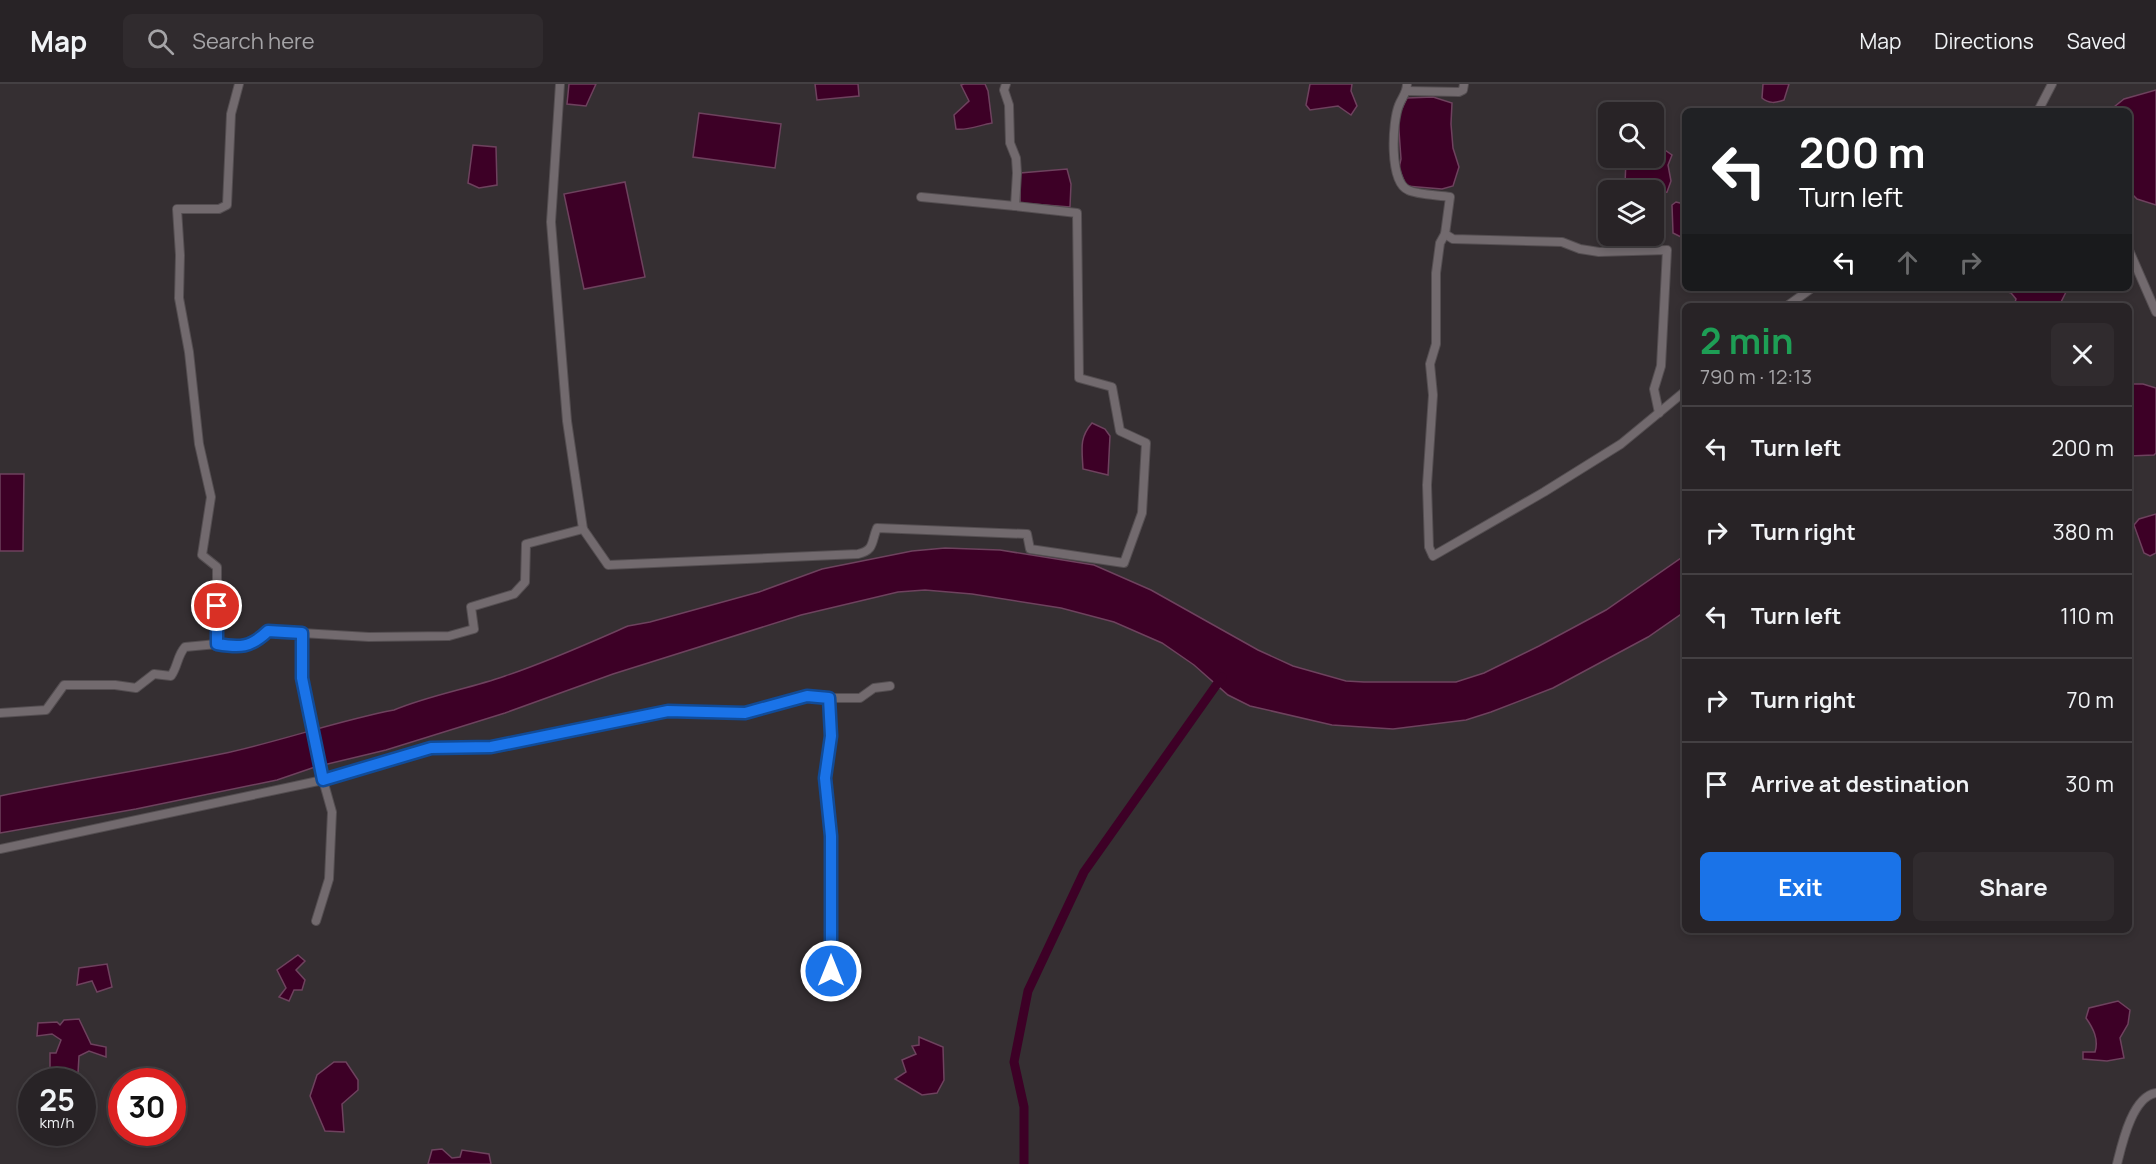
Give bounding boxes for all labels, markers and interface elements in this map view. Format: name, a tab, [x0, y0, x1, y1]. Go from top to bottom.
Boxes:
search box	[123, 14, 543, 68]
text: Map	[30, 22, 87, 60]
icon: search	[144, 25, 177, 58]
text: Search here	[192, 26, 315, 56]
text: Map	[1860, 27, 1901, 55]
text: Directions	[1934, 27, 2034, 55]
text: Saved	[2067, 27, 2126, 55]
map controls	[1598, 102, 1664, 246]
button: search	[1598, 102, 1664, 168]
text: 200 m	[1799, 123, 1925, 181]
icon: left	[1700, 132, 1778, 210]
text: Turn left	[1799, 178, 1903, 215]
button: layers	[1598, 180, 1664, 246]
icon: left	[1828, 246, 1861, 279]
icon: ahead	[1891, 246, 1924, 279]
icon: right	[1954, 246, 1987, 279]
text: 2 min	[1700, 316, 1794, 365]
button: close	[2051, 323, 2114, 386]
text: 790 m · 12:13	[1700, 363, 1812, 390]
icon: left	[1700, 432, 1733, 465]
text: Turn left	[1751, 433, 1841, 463]
text: 200 m	[2052, 433, 2114, 463]
icon: right	[1700, 516, 1733, 549]
text: Turn right	[1751, 517, 1856, 547]
text: 380 m	[2053, 517, 2114, 547]
pin	[191, 580, 242, 631]
icon: arrive	[200, 589, 233, 622]
icon: left	[1700, 600, 1733, 633]
text: Turn left	[1751, 601, 1841, 631]
text: 110 m	[2060, 601, 2114, 631]
icon: right	[1700, 684, 1733, 717]
text: Turn right	[1751, 685, 1856, 715]
text: 70 m	[2066, 685, 2114, 715]
icon: arrive	[1700, 768, 1733, 801]
text: Arrive at destination	[1751, 769, 1969, 799]
text: 30 m	[2065, 769, 2114, 799]
button: Exit	[1700, 852, 1901, 921]
button: Share	[1913, 852, 2114, 921]
position arrow	[799, 939, 863, 1003]
speed limit sign: 30	[108, 1068, 186, 1146]
text: 25	[39, 1079, 75, 1120]
text: km/h	[40, 1112, 74, 1133]

